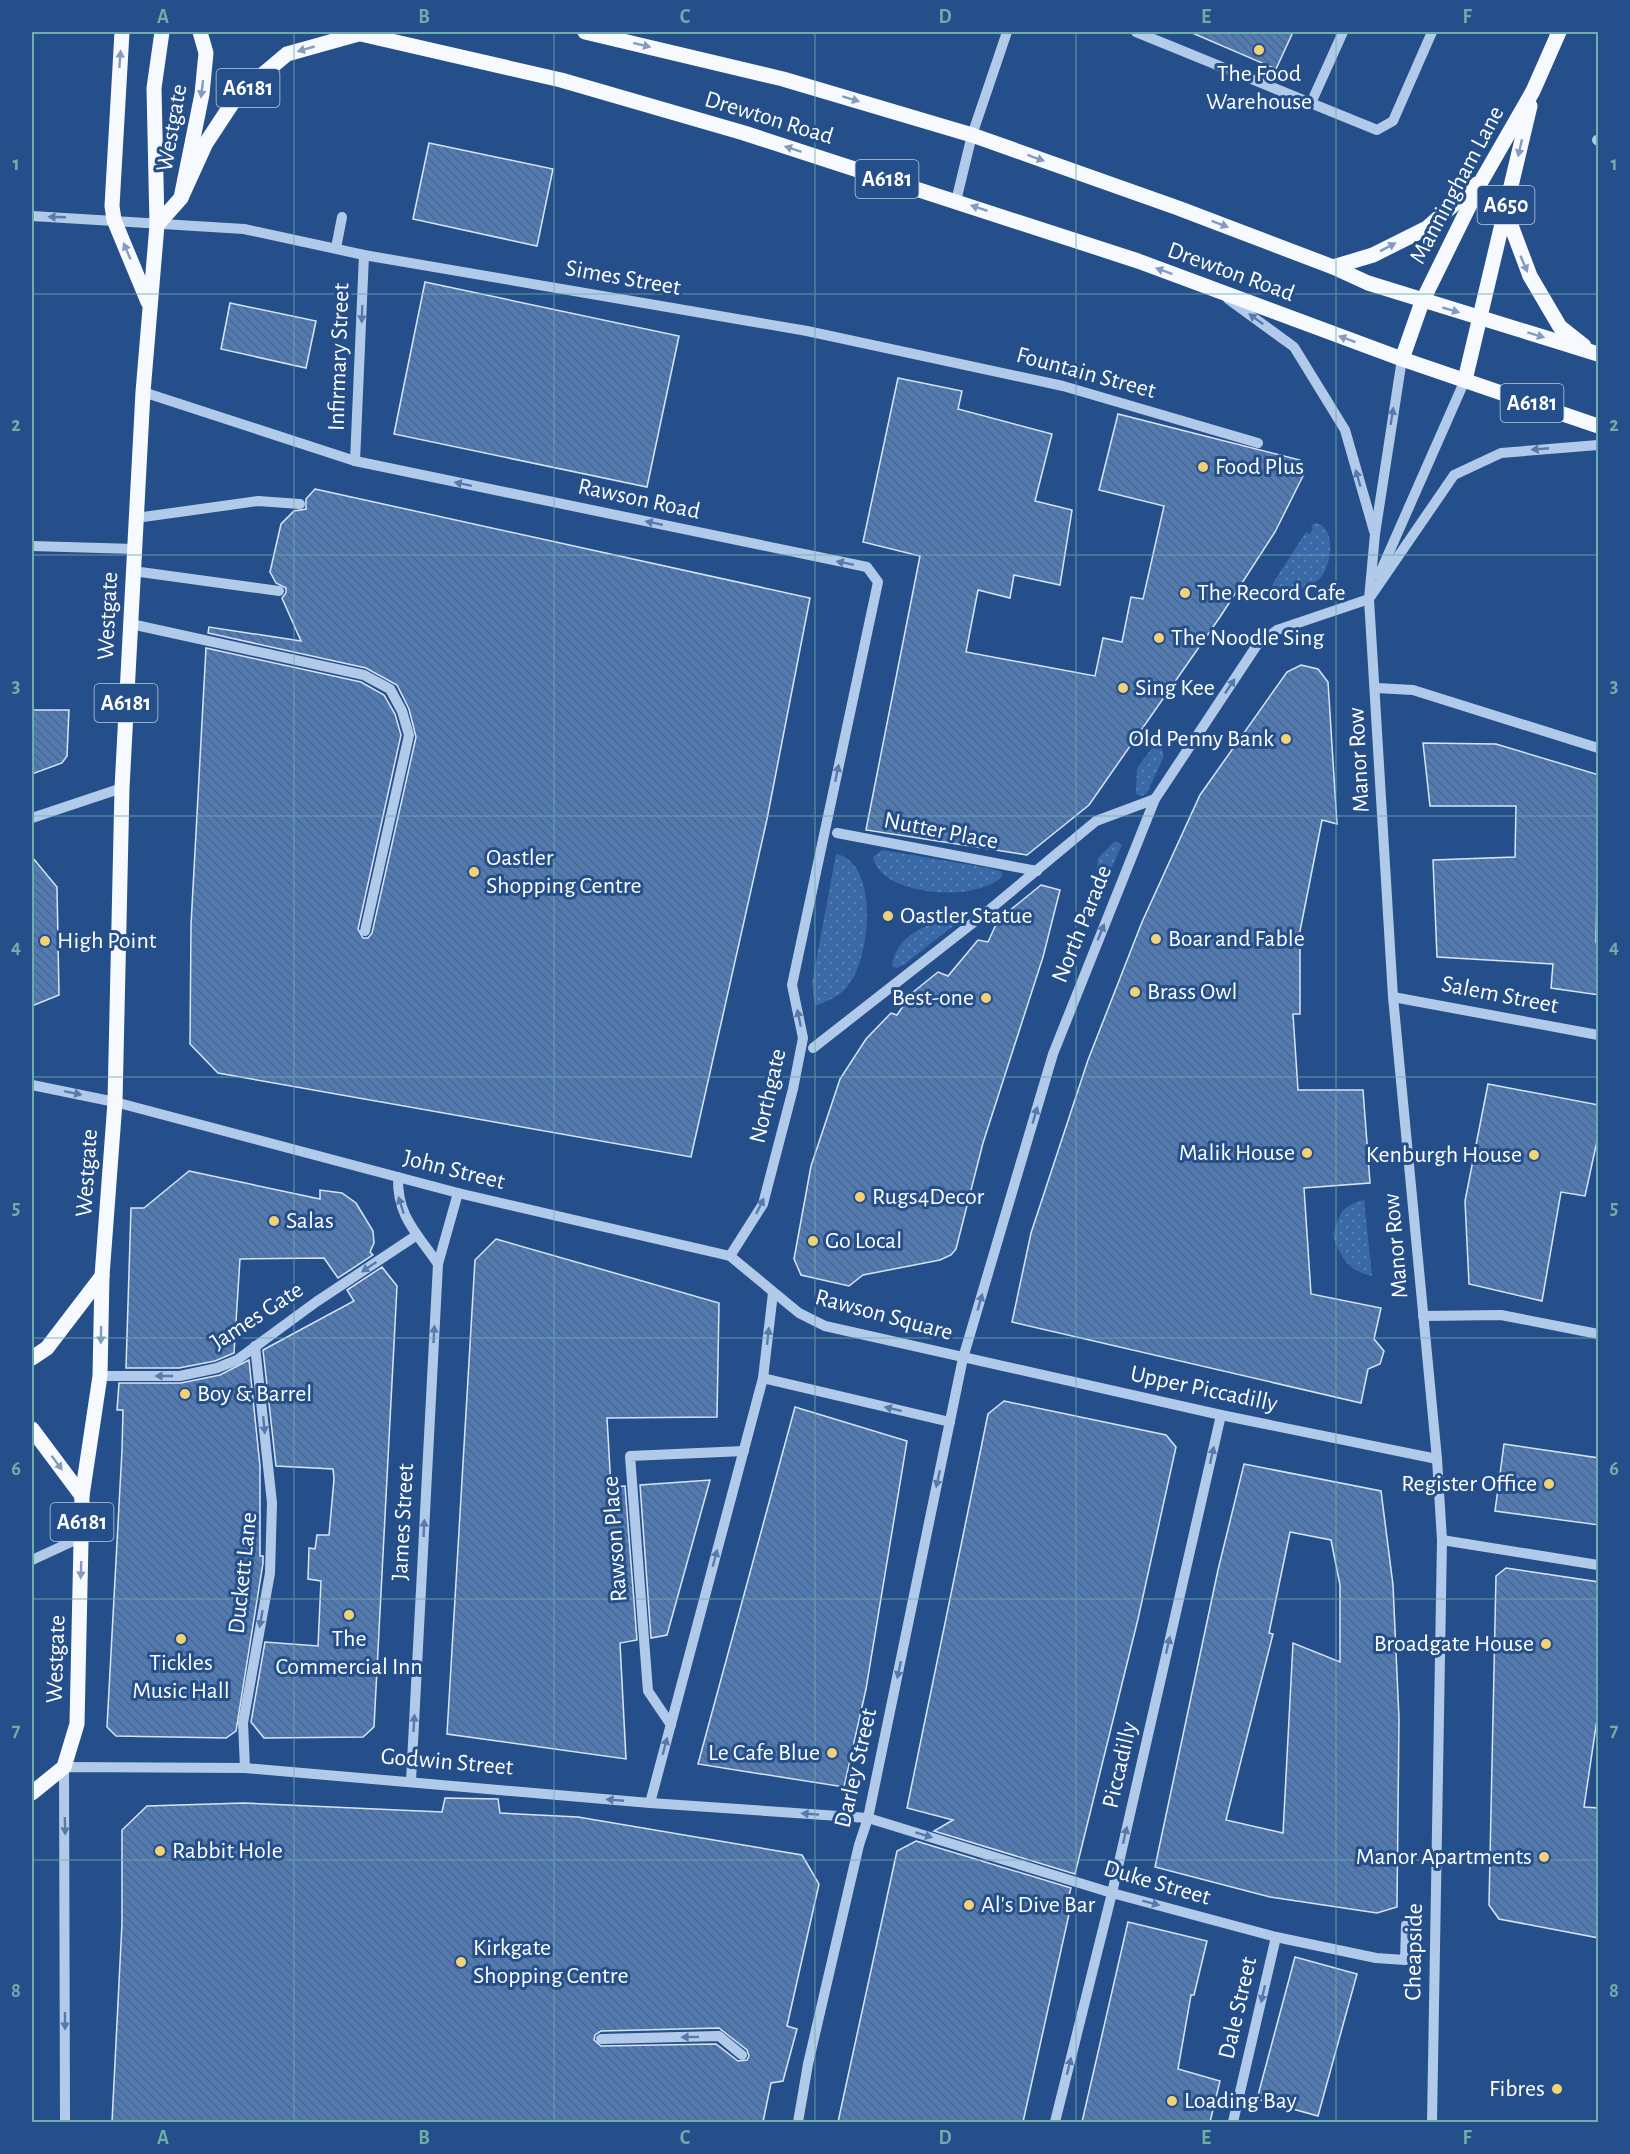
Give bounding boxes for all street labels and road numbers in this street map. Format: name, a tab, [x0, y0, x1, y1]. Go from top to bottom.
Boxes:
road number: A6181	[216, 69, 280, 107]
street label: Westgate	[153, 82, 191, 174]
street label: Drewton Road	[702, 87, 836, 149]
street label: Manningham Lane	[1405, 102, 1509, 268]
road number: A6181	[856, 160, 918, 198]
road number: A650	[1478, 186, 1534, 224]
street label: Drewton Road	[1164, 238, 1298, 306]
street label: Simes Street	[563, 256, 683, 300]
street label: Infirmary Street	[324, 282, 354, 431]
street label: Fountain Street	[1014, 343, 1159, 403]
road number: A6181	[1500, 384, 1564, 422]
street label: Rawson Road	[576, 474, 702, 524]
street label: Westgate	[94, 571, 122, 661]
road number: A6181	[94, 684, 158, 722]
street label: Manor Row	[1344, 707, 1374, 813]
street label: Nutter Place	[882, 808, 1000, 854]
street label: North Parade	[1048, 862, 1116, 986]
street label: Salem Street	[1440, 972, 1561, 1018]
street label: Northgate	[745, 1046, 791, 1146]
street label: Westgate	[72, 1128, 102, 1218]
street label: John Street	[401, 1146, 508, 1194]
street label: Manor Row	[1379, 1193, 1413, 1299]
street label: James Gate	[207, 1277, 307, 1355]
street label: Rawson Square	[813, 1285, 955, 1345]
street label: Upper Piccadilly	[1128, 1362, 1280, 1416]
street label: James Street	[388, 1462, 418, 1581]
street label: Rawson Place	[599, 1475, 631, 1603]
road number: A6181	[50, 1503, 113, 1541]
street label: Duckett Lane	[225, 1511, 261, 1635]
street label: Westgate	[42, 1614, 70, 1704]
street label: Darley Street	[831, 1706, 881, 1830]
street label: Piccadilly	[1098, 1719, 1142, 1811]
street label: Godwin Street	[380, 1744, 515, 1780]
street label: Duke Street	[1101, 1856, 1213, 1910]
street label: Cheapside	[1401, 1903, 1427, 2001]
street label: Dale Street	[1215, 1954, 1261, 2061]

